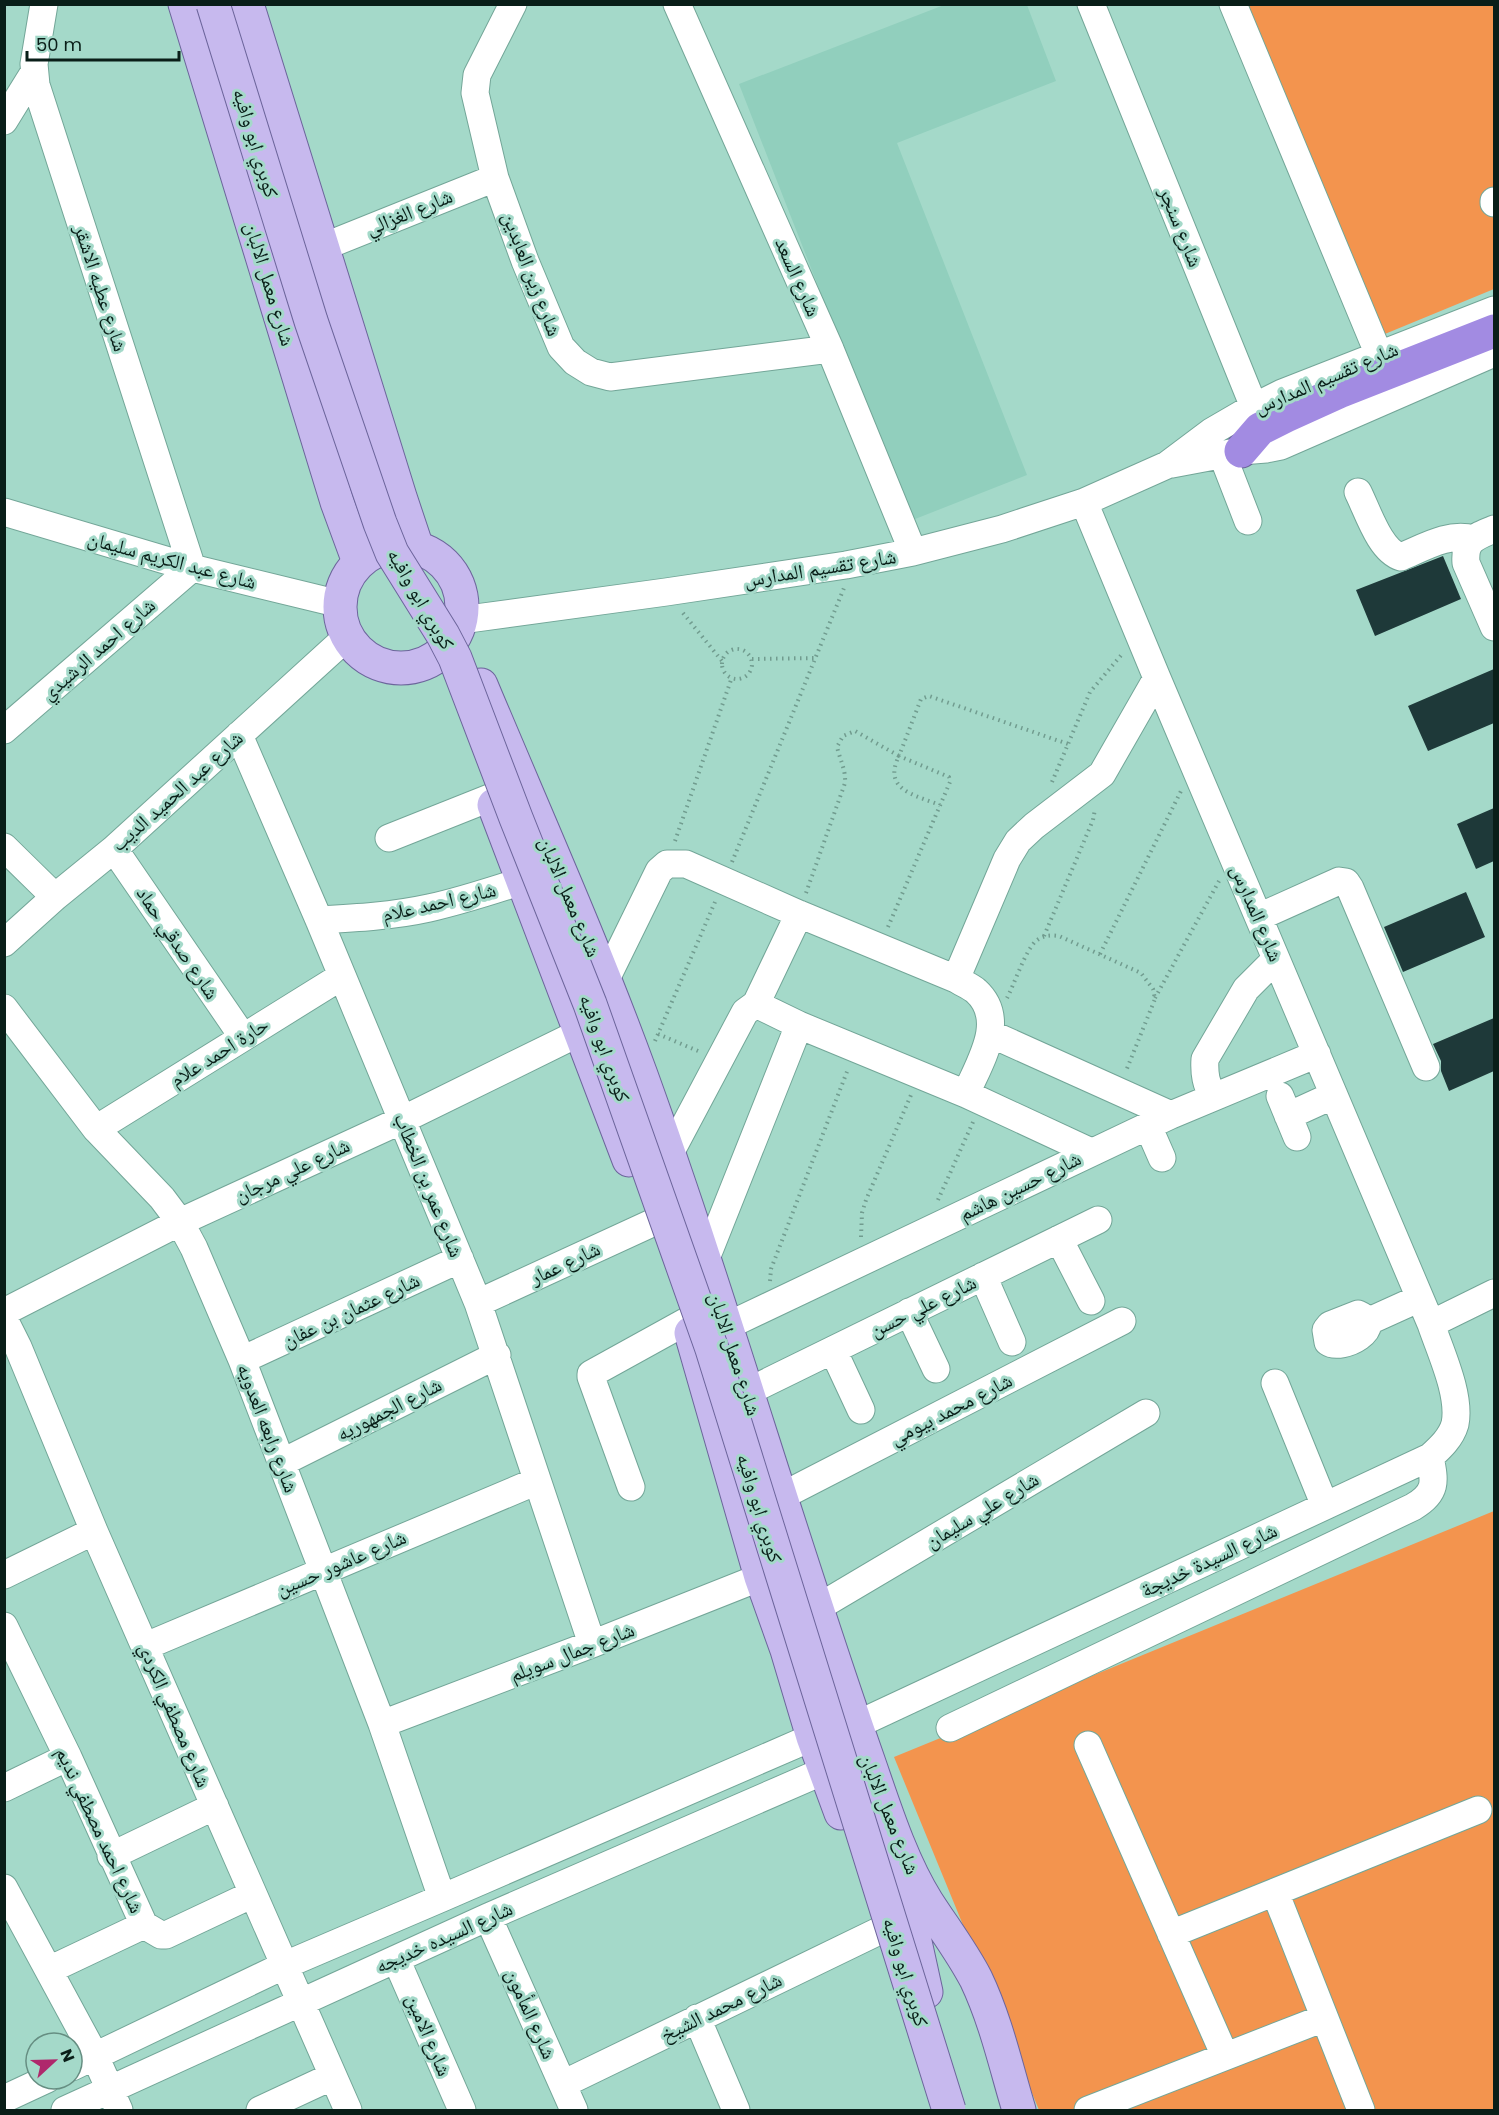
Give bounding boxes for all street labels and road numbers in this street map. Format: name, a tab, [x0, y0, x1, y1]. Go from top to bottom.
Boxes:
street label: كوبري ابو وافيه	[224, 85, 286, 202]
street label: شارع الغزالي	[361, 182, 457, 244]
street label: شارع سنجر	[1152, 182, 1210, 271]
street label: شارع زين العابدين	[495, 208, 569, 340]
street label: شارع معمل الالبان	[238, 219, 302, 349]
street label: شارع عطيه الاشقر	[67, 220, 135, 355]
street label: شارع السعد	[768, 233, 828, 321]
street label: شارع تقسيم المدارس	[1250, 335, 1402, 421]
street label: شارع عبد الكريم سليمان	[85, 524, 259, 596]
street label: شارع تقسيم المدارس	[742, 542, 898, 594]
street label: كوبري ابو وافيه	[379, 543, 461, 656]
street label: شارع احمد الرشيدي	[35, 591, 163, 708]
street label: شارع عبد الحميد الديب	[105, 724, 249, 858]
street label: شارع معمل الالبان	[532, 833, 608, 961]
street label: شارع المدارس	[1224, 860, 1290, 966]
street label: شارع احمد علام	[379, 875, 499, 929]
street label: شارع صدقي حماد	[128, 881, 226, 1006]
street label: كوبري ابو وافيه	[571, 990, 637, 1106]
street label: حارة احمد علام	[164, 1010, 274, 1093]
street label: شارع عمر بن الخطاب	[387, 1109, 471, 1261]
street label: شارع علي مرجان	[230, 1131, 355, 1211]
street label: شارع حسين هاشم	[954, 1144, 1086, 1228]
street label: شارع عمار	[524, 1235, 605, 1292]
street label: شارع عثمان بن عفان	[278, 1266, 424, 1354]
street label: شارع علي حسن	[865, 1268, 982, 1346]
street label: شارع معمل الالبان	[702, 1289, 768, 1419]
street label: شارع رابعه العدويه	[231, 1359, 305, 1497]
street label: شارع محمد بيومي	[885, 1366, 1018, 1454]
street label: شارع الجمهوريه	[332, 1371, 446, 1447]
street label: كوبري ابو وافيه	[728, 1450, 790, 1567]
street label: شارع علي سليمان	[920, 1465, 1045, 1557]
street label: شارع السيدة خديجة	[1136, 1516, 1282, 1604]
street label: شارع عاشور حسين	[272, 1523, 410, 1603]
street label: شارع جمال سويلم	[506, 1615, 638, 1689]
street label: شارع مصطفي الكردي	[130, 1638, 218, 1792]
street label: شارع احمد مصطفي نديم	[47, 1742, 151, 1919]
street label: شارع معمل الالبان	[853, 1749, 927, 1879]
street label: شارع السيده خديجه	[371, 1894, 517, 1980]
street label: كوبري ابو وافيه	[874, 1914, 936, 2031]
street label: شارع المأمون	[499, 1965, 563, 2063]
street label: شارع محمد الشيخ	[656, 1966, 786, 2048]
street label: شارع الامين	[399, 1990, 459, 2080]

